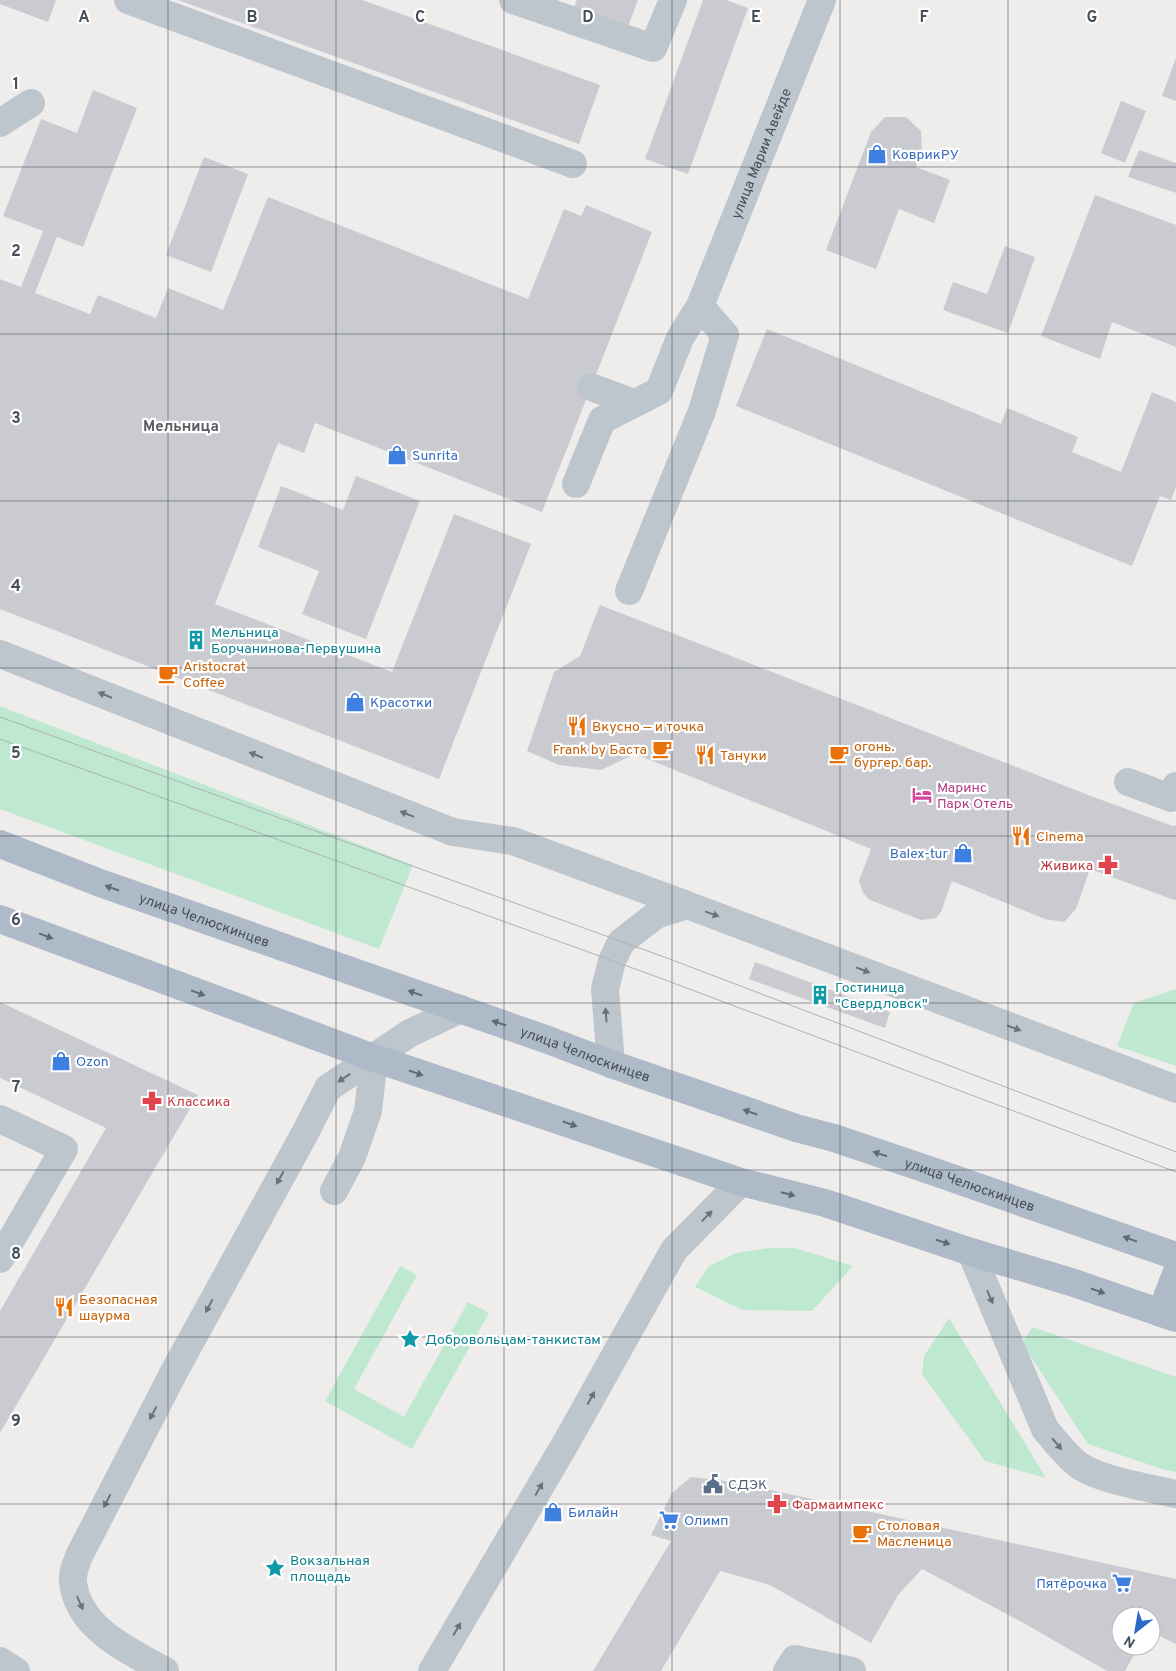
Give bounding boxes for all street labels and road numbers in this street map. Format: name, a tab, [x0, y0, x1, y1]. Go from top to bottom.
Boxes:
street label: улица Марии Авейде	[729, 86, 796, 222]
street label: улица Челюскинцев	[136, 890, 271, 952]
street label: улица Челюскинцев	[518, 1024, 652, 1087]
street label: улица Челюскинцев	[902, 1155, 1037, 1216]

